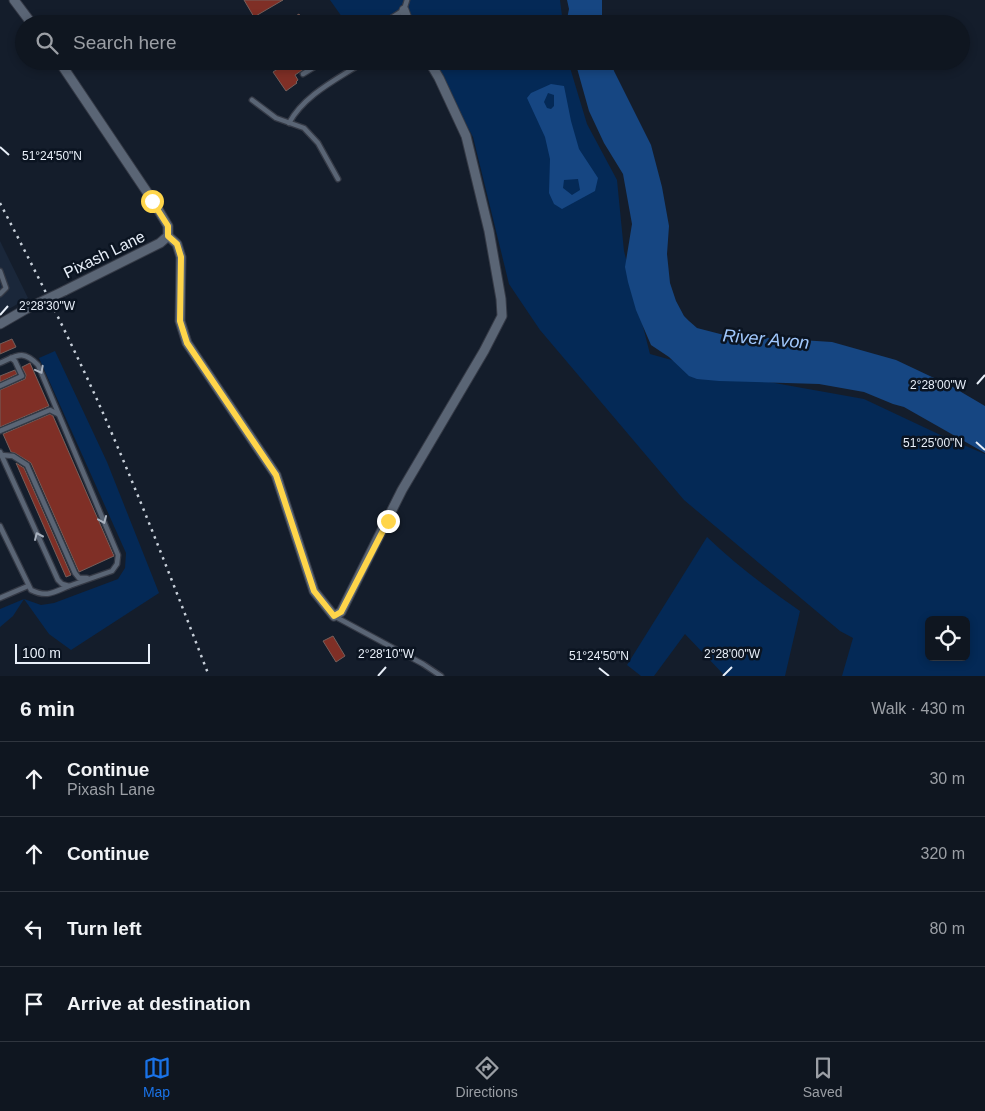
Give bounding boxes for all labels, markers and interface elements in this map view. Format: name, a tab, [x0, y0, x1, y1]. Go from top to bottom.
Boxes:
search box	[15, 15, 970, 70]
icon: search	[33, 29, 61, 57]
text: Search here	[73, 32, 177, 53]
text: 51°24'50"N	[22, 149, 82, 163]
route start	[141, 190, 164, 213]
street label: Pixash Lane	[61, 227, 148, 281]
text: 2°28'30"W	[19, 299, 76, 313]
water label: River Avon	[722, 325, 810, 353]
one-way arrow	[34, 365, 44, 374]
text: 2°28'00"W	[910, 378, 967, 392]
text: 51°25'00"N	[903, 436, 963, 450]
route end	[377, 510, 400, 533]
one-way arrow	[97, 515, 108, 524]
one-way arrow	[34, 532, 45, 541]
map controls	[925, 616, 970, 661]
button: locate	[925, 616, 970, 661]
scale bar	[15, 641, 150, 664]
text: 100 m	[22, 645, 61, 661]
text: 2°28'10"W	[358, 647, 415, 661]
text: 2°28'00"W	[704, 647, 761, 661]
text: 51°24'50"N	[569, 649, 629, 663]
text: 6 min	[20, 697, 75, 720]
text: Walk · 430 m	[871, 700, 965, 717]
text: Continue	[67, 759, 149, 780]
icon: ahead	[20, 765, 48, 793]
text: 30 m	[929, 770, 965, 787]
text: Pixash Lane	[67, 781, 155, 798]
icon: ahead	[20, 840, 48, 868]
text: Continue	[67, 843, 149, 864]
text: 320 m	[921, 845, 965, 862]
icon: left	[20, 915, 48, 943]
text: Turn left	[67, 918, 142, 939]
text: 80 m	[929, 920, 965, 937]
icon: arrive	[20, 990, 48, 1018]
text: Arrive at destination	[67, 993, 251, 1014]
tab: Map	[143, 1054, 171, 1100]
tab: Directions	[456, 1054, 518, 1100]
tab: Saved	[803, 1054, 842, 1100]

